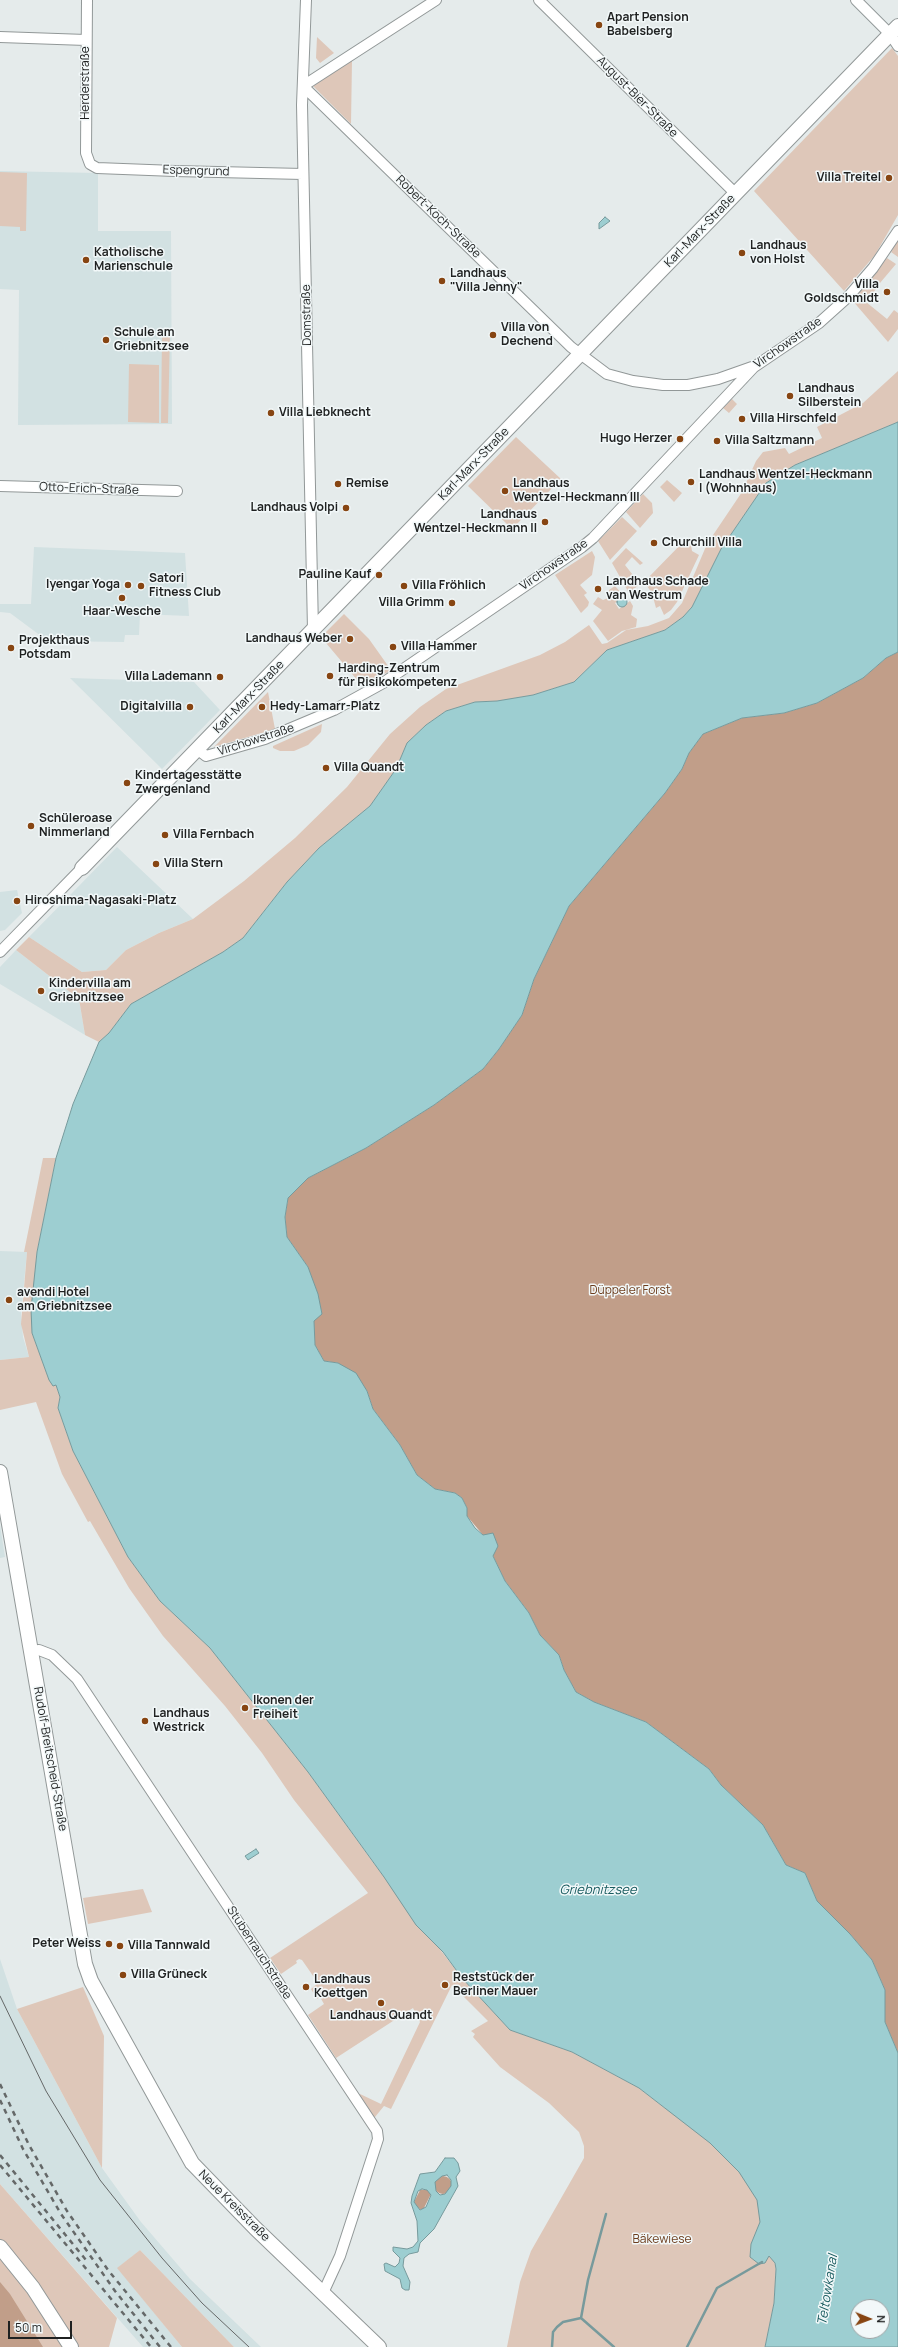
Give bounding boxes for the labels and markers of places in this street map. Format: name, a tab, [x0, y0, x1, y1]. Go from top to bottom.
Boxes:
place label: Apart Pension Babelsberg	[607, 11, 689, 39]
marker: Apart Pension Babelsberg	[594, 20, 604, 30]
place label: Villa Treitel	[817, 171, 881, 185]
marker: Villa Treitel	[884, 173, 894, 183]
place label: Landhaus von Holst	[750, 239, 807, 267]
place label: Katholische Marienschule	[94, 246, 173, 274]
marker: Landhaus von Holst	[737, 248, 747, 258]
marker: Katholische Marienschule	[81, 255, 91, 265]
place label: Landhaus "Villa Jenny"	[450, 267, 523, 295]
marker: Landhaus "Villa Jenny"	[437, 276, 447, 286]
place label: Villa Goldschmidt	[804, 278, 879, 306]
marker: Villa Goldschmidt	[882, 287, 892, 297]
place label: Villa von Dechend	[501, 321, 553, 349]
place label: Schule am Griebnitzsee	[114, 326, 189, 354]
marker: Villa von Dechend	[488, 330, 498, 340]
marker: Schule am Griebnitzsee	[101, 335, 111, 345]
place label: Landhaus Silberstein	[798, 382, 861, 410]
marker: Landhaus Silberstein	[785, 391, 795, 401]
place label: Villa Liebknecht	[279, 406, 371, 420]
marker: Villa Liebknecht	[266, 408, 276, 418]
place label: Villa Hirschfeld	[750, 412, 837, 426]
marker: Villa Hirschfeld	[737, 414, 747, 424]
place label: Hugo Herzer	[600, 432, 672, 446]
marker: Hugo Herzer	[675, 434, 685, 444]
place label: Villa Saltzmann	[725, 434, 814, 448]
marker: Villa Saltzmann	[712, 436, 722, 446]
place label: Landhaus Wentzel-Heckmann I (Wohnhaus)	[699, 468, 872, 496]
place label: Remise	[346, 477, 389, 491]
place label: Landhaus Wentzel-Heckmann III	[513, 477, 640, 505]
marker: Landhaus Wentzel-Heckmann I (Wohnhaus)	[686, 477, 696, 487]
marker: Remise	[333, 479, 343, 489]
marker: Landhaus Wentzel-Heckmann III	[500, 486, 510, 496]
place label: Landhaus Volpi	[251, 501, 338, 515]
marker: Landhaus Volpi	[341, 503, 351, 513]
place label: Landhaus Wentzel-Heckmann II	[414, 508, 537, 536]
marker: Landhaus Wentzel-Heckmann II	[540, 517, 550, 527]
place label: Churchill Villa	[662, 536, 742, 550]
marker: Churchill Villa	[649, 538, 659, 548]
place label: Pauline Kauf	[299, 568, 371, 582]
marker: Pauline Kauf	[374, 570, 384, 580]
place label: Satori Fitness Club	[149, 572, 221, 600]
place label: Landhaus Schade van Westrum	[606, 575, 709, 603]
place label: Iyengar Yoga	[46, 578, 120, 592]
place label: Villa Fröhlich	[412, 579, 486, 593]
marker: Iyengar Yoga	[123, 580, 133, 590]
marker: Satori Fitness Club	[136, 581, 146, 591]
marker: Villa Fröhlich	[399, 581, 409, 591]
marker: Landhaus Schade van Westrum	[593, 584, 603, 594]
marker: Haar-Wesche	[117, 593, 127, 603]
place label: Villa Grimm	[379, 596, 444, 610]
marker: Villa Grimm	[447, 598, 457, 608]
place label: Haar-Wesche	[83, 605, 161, 619]
place label: Landhaus Weber	[245, 632, 342, 646]
place label: Projekthaus Potsdam	[19, 634, 90, 662]
marker: Landhaus Weber	[345, 634, 355, 644]
place label: Villa Hammer	[401, 640, 477, 654]
marker: Villa Hammer	[388, 642, 398, 652]
marker: Projekthaus Potsdam	[6, 643, 16, 653]
place label: Harding-Zentrum für Risikokompetenz	[338, 662, 457, 690]
place label: Villa Lademann	[125, 670, 212, 684]
marker: Harding-Zentrum für Risikokompetenz	[325, 671, 335, 681]
marker: Villa Lademann	[215, 672, 225, 682]
place label: Digitalvilla	[120, 700, 182, 714]
place label: Hedy-Lamarr-Platz	[270, 700, 380, 714]
marker: Digitalvilla	[185, 702, 195, 712]
marker: Hedy-Lamarr-Platz	[257, 702, 267, 712]
place label: Villa Quandt	[334, 761, 404, 775]
marker: Villa Quandt	[321, 763, 331, 773]
place label: Kindertagesstätte Zwergenland	[135, 769, 242, 797]
marker: Kindertagesstätte Zwergenland	[122, 778, 132, 788]
place label: Schüleroase Nimmerland	[39, 812, 112, 840]
marker: Schüleroase Nimmerland	[26, 821, 36, 831]
place label: Villa Fernbach	[173, 828, 254, 842]
marker: Villa Fernbach	[160, 830, 170, 840]
place label: Villa Stern	[164, 857, 223, 871]
marker: Villa Stern	[151, 859, 161, 869]
place label: Hiroshima-Nagasaki-Platz	[25, 894, 177, 908]
marker: Hiroshima-Nagasaki-Platz	[12, 896, 22, 906]
place label: Kindervilla am Griebnitzsee	[49, 977, 131, 1005]
marker: Kindervilla am Griebnitzsee	[36, 986, 46, 996]
place label: avendi Hotel am Griebnitzsee	[17, 1286, 112, 1314]
marker: avendi Hotel am Griebnitzsee	[4, 1295, 14, 1305]
place label: Ikonen der Freiheit	[253, 1694, 314, 1722]
marker: Ikonen der Freiheit	[240, 1703, 250, 1713]
place label: Landhaus Westrick	[153, 1707, 210, 1735]
marker: Landhaus Westrick	[140, 1716, 150, 1726]
place label: Peter Weiss	[32, 1937, 101, 1951]
marker: Peter Weiss	[104, 1939, 114, 1949]
place label: Villa Tannwald	[128, 1939, 210, 1953]
marker: Villa Tannwald	[115, 1941, 125, 1951]
place label: Villa Grüneck	[131, 1968, 207, 1982]
marker: Villa Grüneck	[118, 1970, 128, 1980]
place label: Reststück der Berliner Mauer	[453, 1971, 538, 1999]
place label: Landhaus Koettgen	[314, 1973, 371, 2001]
marker: Reststück der Berliner Mauer	[440, 1980, 450, 1990]
marker: Landhaus Koettgen	[301, 1982, 311, 1992]
marker: Landhaus Quandt	[376, 1998, 386, 2008]
place label: Landhaus Quandt	[330, 2009, 432, 2023]

